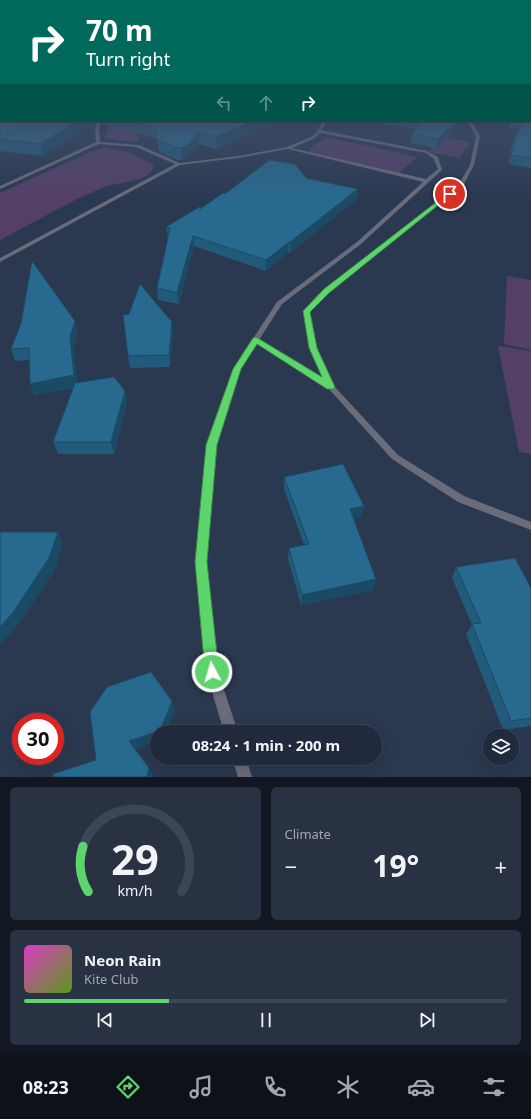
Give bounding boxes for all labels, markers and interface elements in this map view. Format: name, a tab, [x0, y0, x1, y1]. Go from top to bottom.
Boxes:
text: 70 m	[86, 11, 153, 49]
icon: right	[20, 16, 72, 68]
text: Turn right	[86, 47, 170, 71]
icon: left	[213, 92, 235, 114]
icon: ahead	[255, 92, 277, 114]
icon: right	[297, 92, 319, 114]
pin	[433, 177, 467, 211]
icon: arrive	[439, 183, 461, 205]
position arrow	[191, 651, 233, 693]
speed limit sign: 30	[12, 713, 64, 765]
map controls	[483, 729, 519, 765]
button: layers	[483, 729, 519, 765]
text: 08:24 · 1 min · 200 m	[192, 735, 340, 755]
text: Climate	[285, 825, 331, 843]
text: 29	[111, 830, 159, 886]
text: 19°	[372, 845, 419, 886]
text: −	[285, 851, 297, 881]
text: +	[494, 851, 507, 881]
text: km/h	[118, 880, 153, 899]
text: Neon Rain	[84, 950, 161, 970]
text: Kite Club	[84, 970, 138, 988]
icon: previous	[94, 1009, 116, 1031]
icon: pause	[255, 1009, 277, 1031]
icon: next	[416, 1009, 438, 1031]
icon: directions	[114, 1073, 142, 1101]
icon: music	[187, 1073, 215, 1101]
icon: phone	[261, 1073, 289, 1101]
icon: climate	[334, 1073, 362, 1101]
icon: car	[407, 1073, 435, 1101]
icon: filters	[480, 1073, 508, 1101]
text: 08:23	[23, 1075, 69, 1099]

